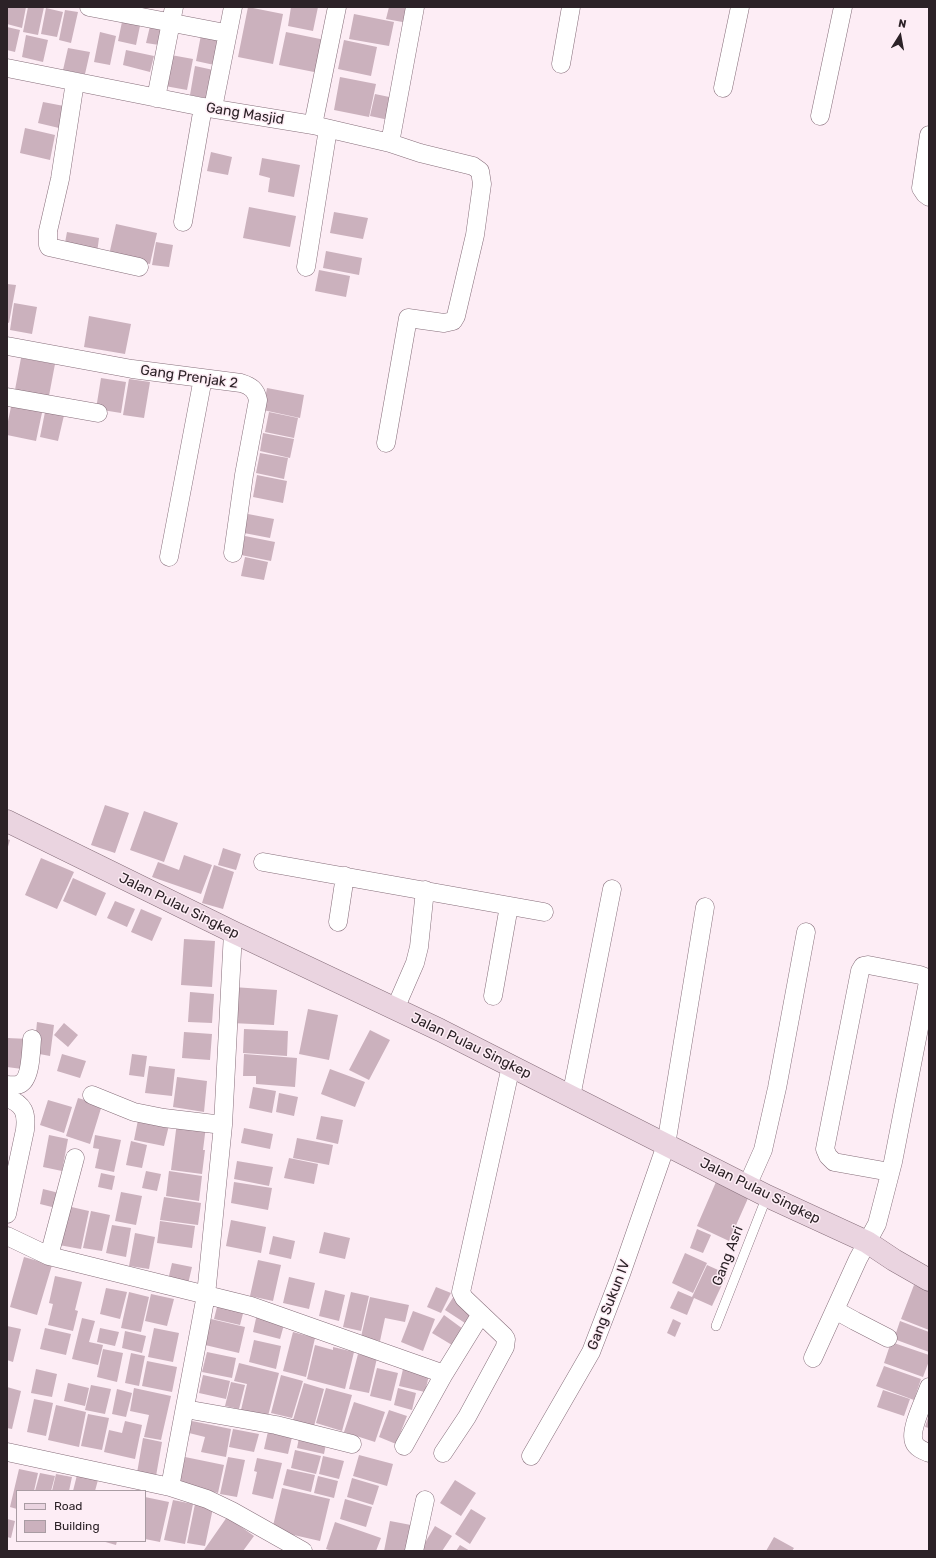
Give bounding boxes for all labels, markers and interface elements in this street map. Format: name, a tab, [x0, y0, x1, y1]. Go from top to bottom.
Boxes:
north arrow	[880, 16, 920, 56]
text: N	[897, 17, 908, 31]
street label: Gang Masjid	[205, 100, 285, 128]
street label: Gang Prenjak 2	[139, 362, 239, 392]
street label: Jalan Pulau Singkep	[116, 870, 242, 942]
street label: Jalan Pulau Singkep	[408, 1010, 534, 1082]
street label: Jalan Pulau Singkep	[697, 1155, 823, 1227]
street label: Gang Asri	[709, 1224, 747, 1288]
street label: Gang Sukun IV	[584, 1258, 634, 1352]
legend	[16, 1490, 146, 1542]
text: Road	[54, 1499, 82, 1513]
text: Building	[54, 1519, 100, 1533]

